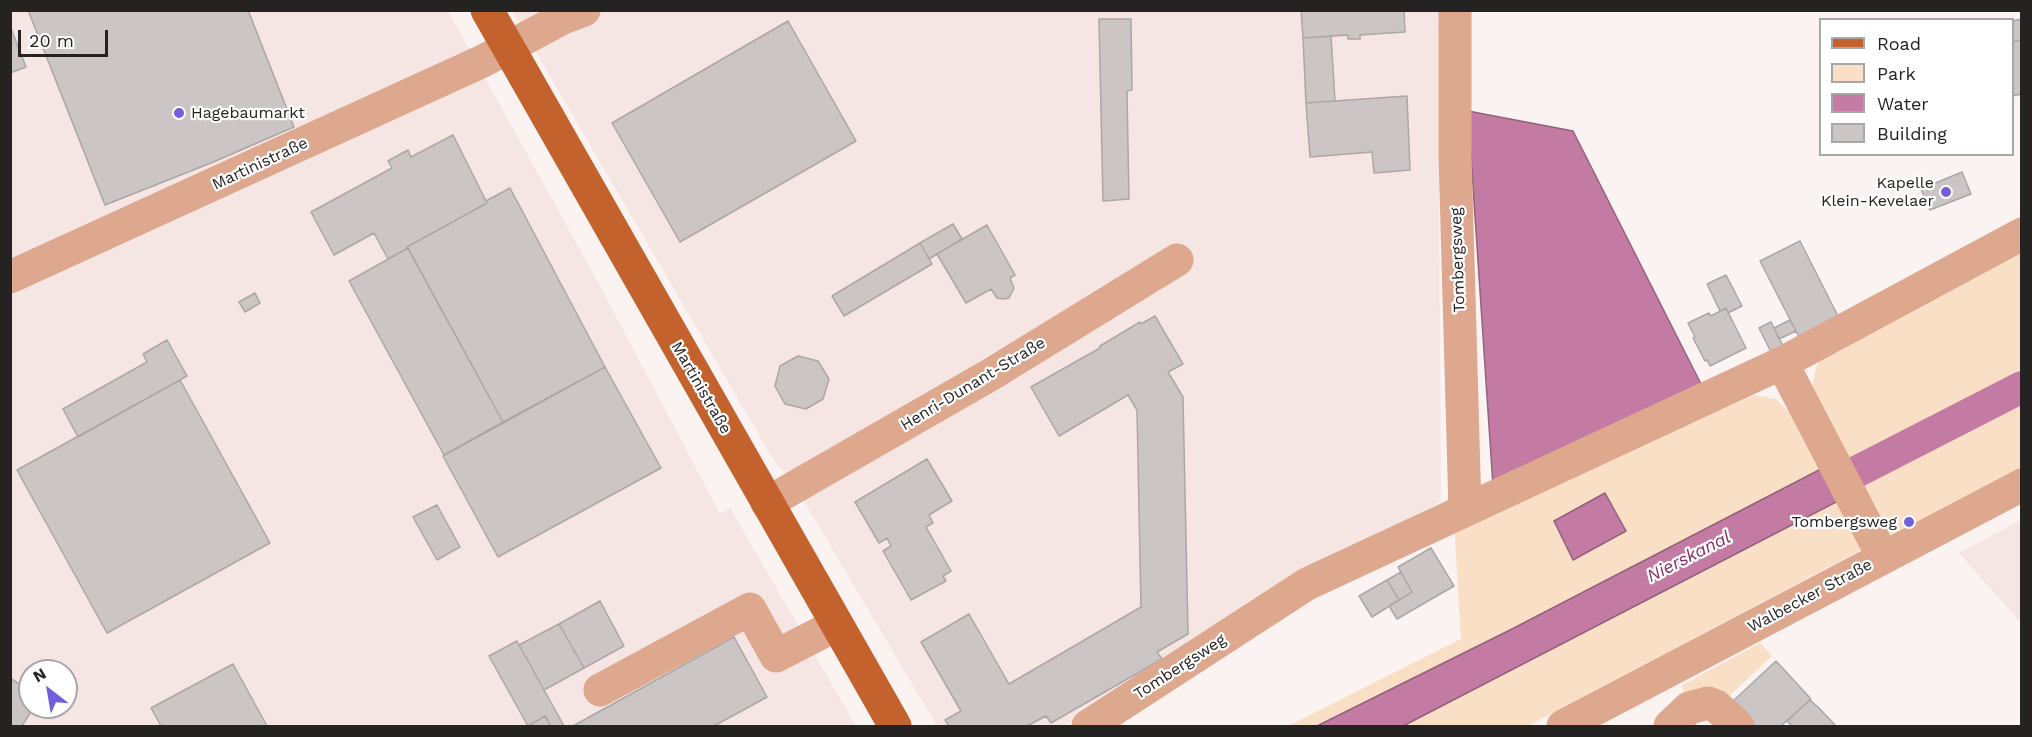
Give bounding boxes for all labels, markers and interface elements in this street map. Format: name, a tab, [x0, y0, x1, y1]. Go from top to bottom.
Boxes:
scale bar	[21, 18, 111, 56]
legend	[1819, 18, 2014, 156]
text: 20 m	[29, 30, 74, 51]
text: Road	[1877, 33, 1921, 54]
text: Park	[1877, 63, 1916, 84]
text: Water	[1877, 93, 1929, 114]
place label: Hagebaumarkt	[191, 103, 305, 123]
marker: Hagebaumarkt	[172, 106, 186, 120]
text: Building	[1877, 123, 1947, 144]
street label: Martinistraße	[209, 133, 311, 195]
place label: Kapelle Klein-Kevelaer	[1821, 173, 1934, 211]
marker: Kapelle Klein-Kevelaer	[1939, 185, 1953, 199]
street label: Tombergsweg	[1447, 207, 1469, 313]
street label: Henri-Dunant-Straße	[897, 333, 1049, 435]
street label: Martinistraße	[667, 338, 735, 438]
place label: Tombergsweg	[1792, 512, 1897, 532]
marker: Tombergsweg	[1902, 515, 1916, 529]
water label: Nierskanal	[1643, 527, 1735, 587]
street label: Walbecker Straße	[1744, 555, 1876, 637]
street label: Tombergsweg	[1131, 630, 1229, 704]
north arrow	[18, 659, 78, 719]
text: N	[30, 664, 49, 686]

